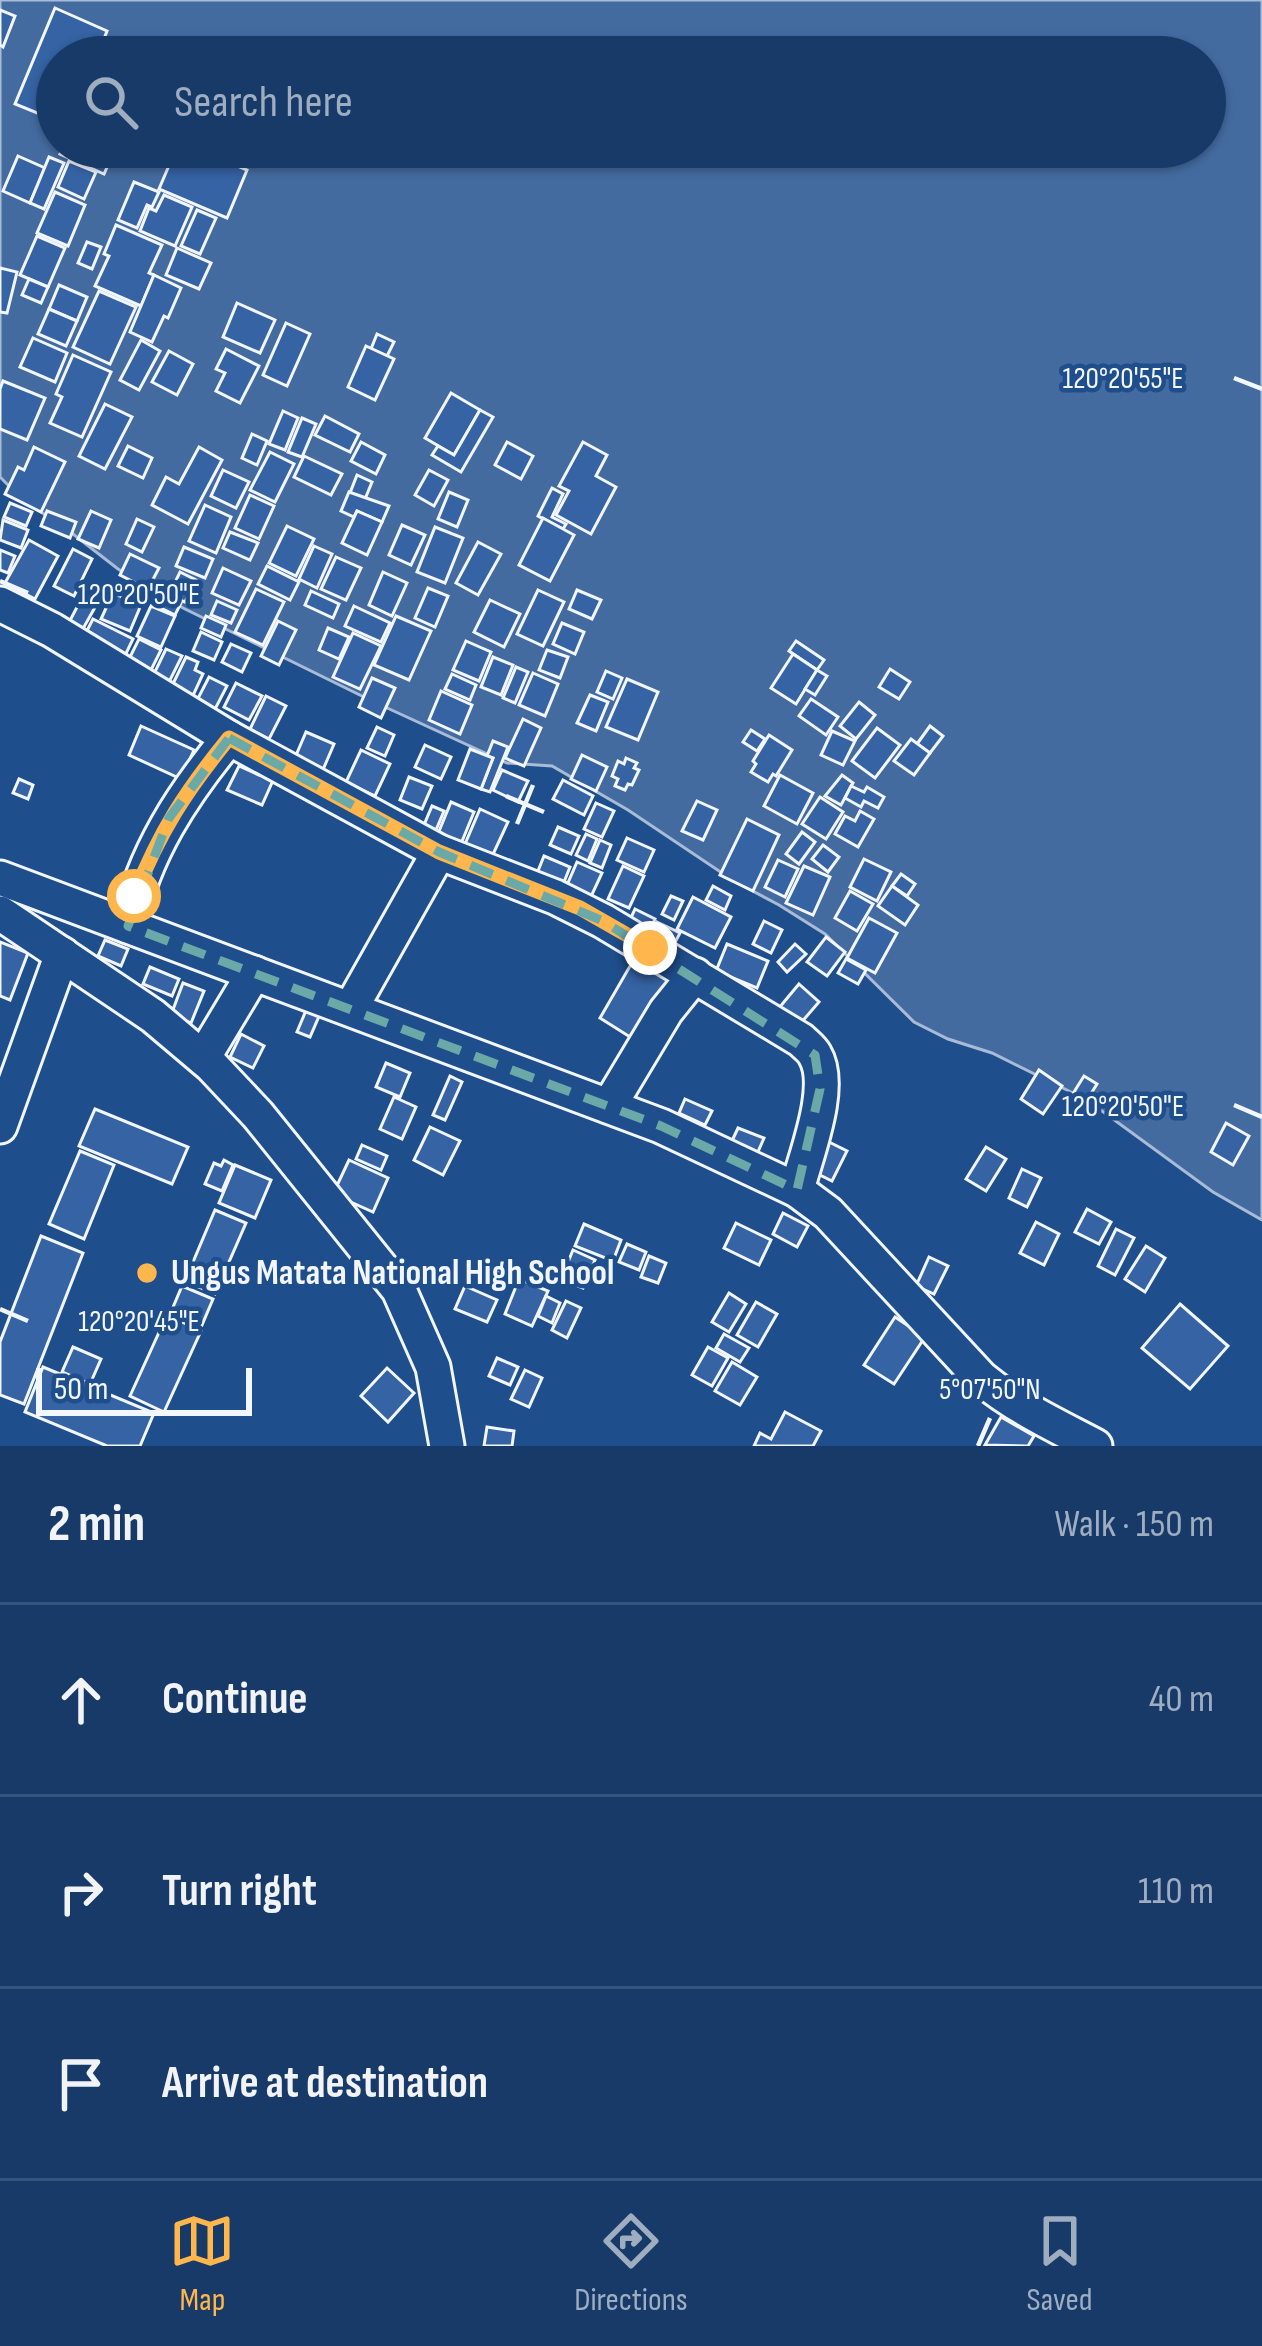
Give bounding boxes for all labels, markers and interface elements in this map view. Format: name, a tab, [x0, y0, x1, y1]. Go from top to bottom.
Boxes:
search box	[36, 36, 1226, 168]
icon: search	[78, 69, 144, 135]
text: Search here	[174, 75, 353, 130]
text: 120°20'55"E	[1062, 361, 1184, 397]
text: 120°20'50"E	[78, 577, 200, 613]
route start	[107, 869, 161, 923]
route end	[623, 921, 677, 975]
text: 120°20'50"E	[1062, 1089, 1184, 1125]
place label: Ungus Matata National High School	[171, 1252, 614, 1295]
marker: Ungus Matata National High School	[134, 1260, 160, 1286]
text: 120°20'45"E	[78, 1304, 200, 1340]
scale bar	[36, 1362, 252, 1415]
text: 50 m	[54, 1369, 108, 1409]
text: 5°07'50"N	[939, 1372, 1041, 1408]
text: 2 min	[48, 1494, 145, 1555]
text: Walk · 150 m	[1054, 1501, 1214, 1548]
icon: ahead	[48, 1667, 114, 1733]
text: Continue	[162, 1672, 308, 1727]
text: 40 m	[1149, 1676, 1214, 1723]
icon: right	[48, 1859, 114, 1925]
text: Turn right	[162, 1864, 317, 1919]
text: 110 m	[1138, 1868, 1214, 1915]
icon: arrive	[48, 2051, 114, 2117]
text: Arrive at destination	[162, 2056, 488, 2111]
tab: Map	[169, 2208, 235, 2320]
tab: Directions	[574, 2208, 688, 2320]
tab: Saved	[1026, 2208, 1093, 2320]

